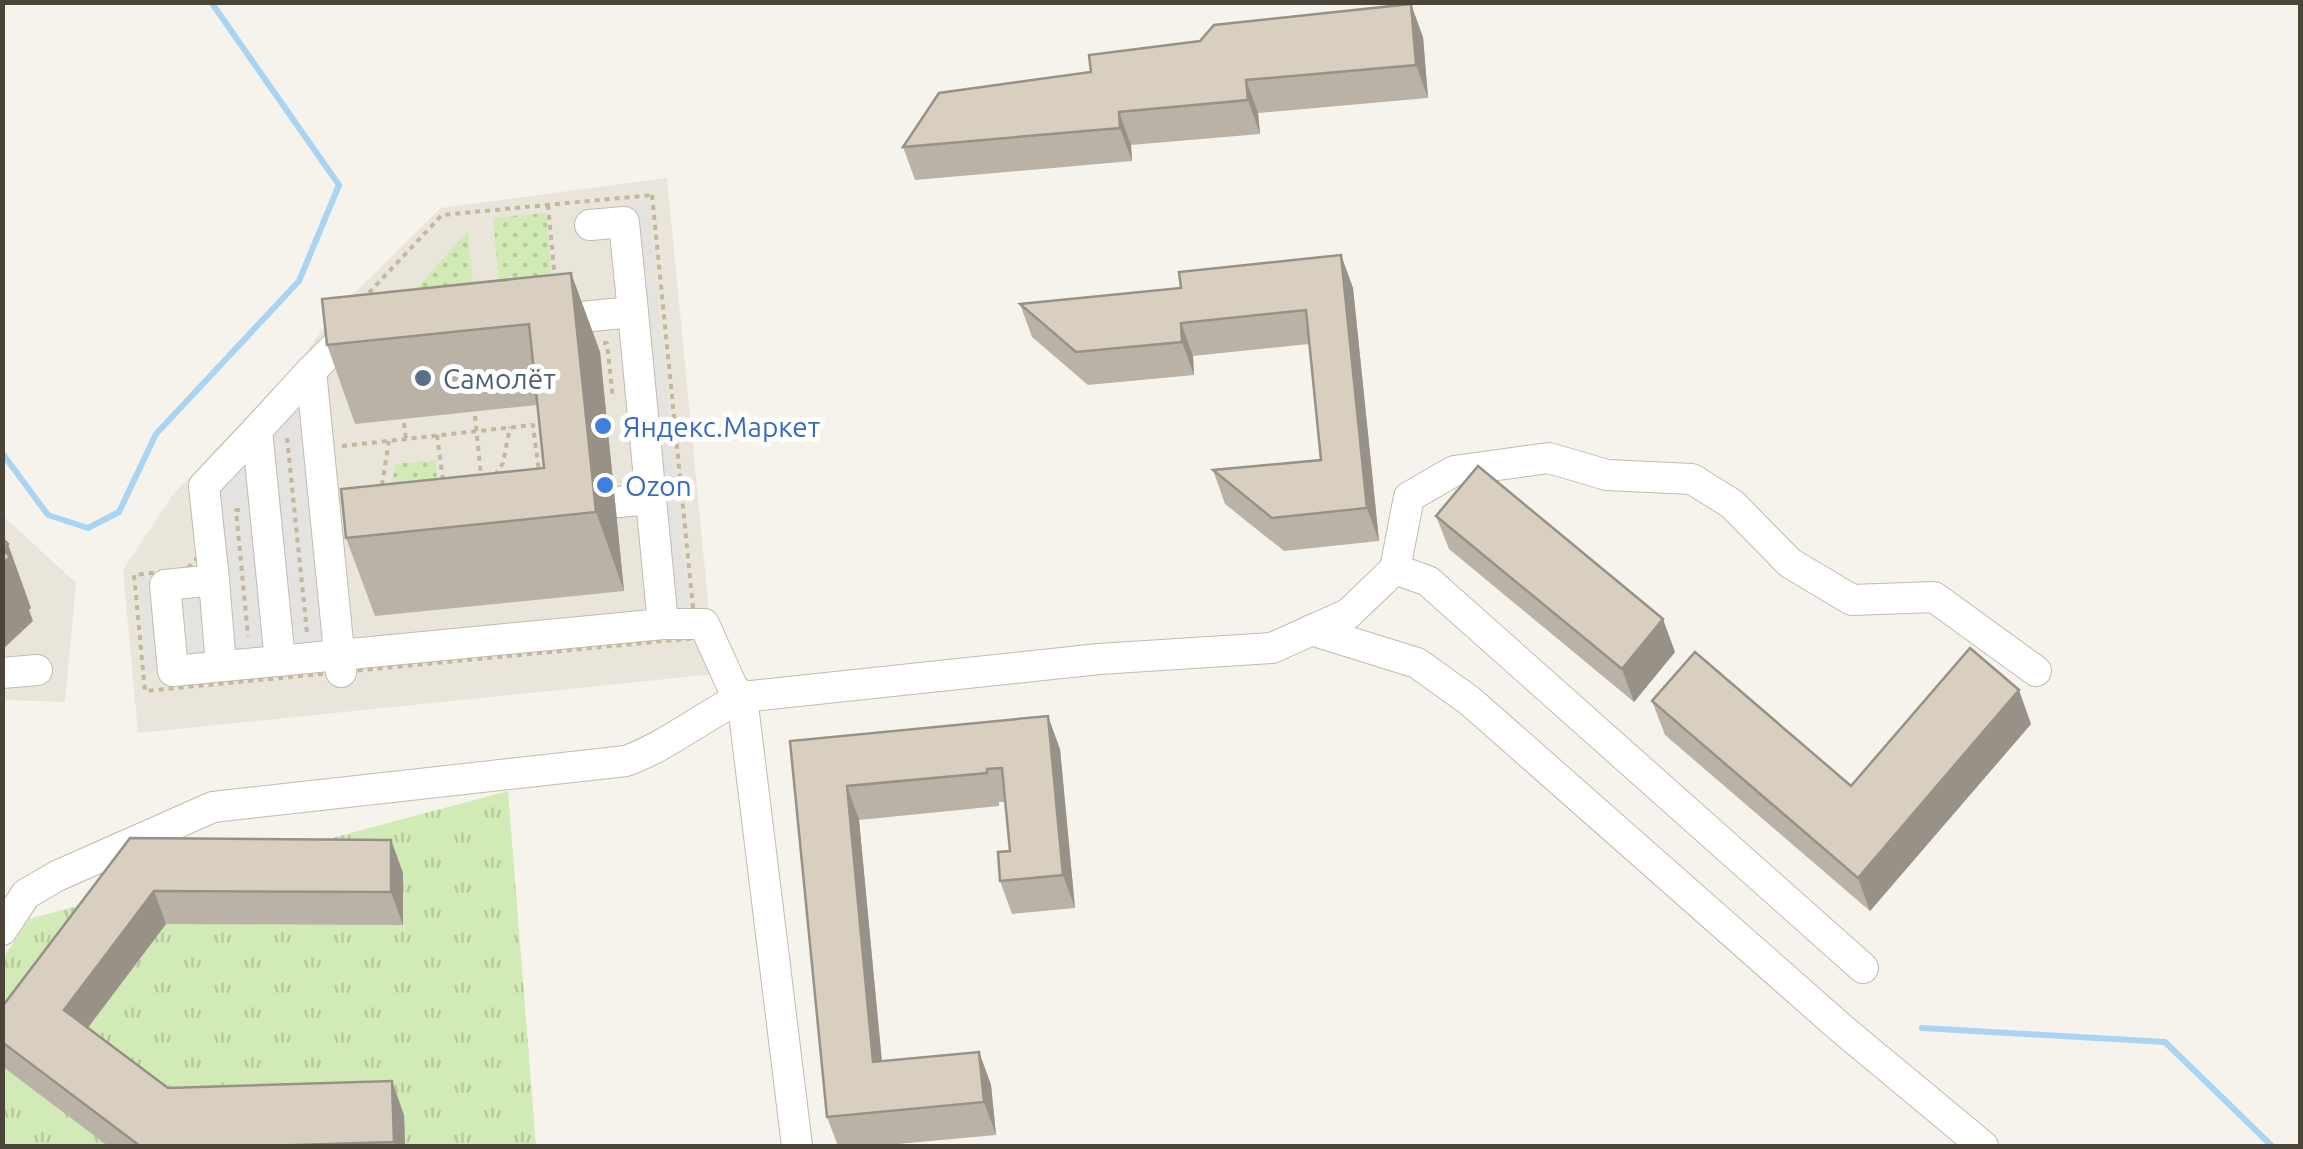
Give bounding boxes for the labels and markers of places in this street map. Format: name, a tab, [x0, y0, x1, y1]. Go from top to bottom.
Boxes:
place label: Самолёт	[443, 363, 556, 394]
marker: Самолёт	[412, 367, 434, 389]
place label: Яндекс.Маркет	[623, 411, 821, 442]
marker: Яндекс.Маркет	[592, 415, 614, 437]
place label: Ozon	[625, 470, 692, 501]
marker: Ozon	[594, 474, 616, 496]

